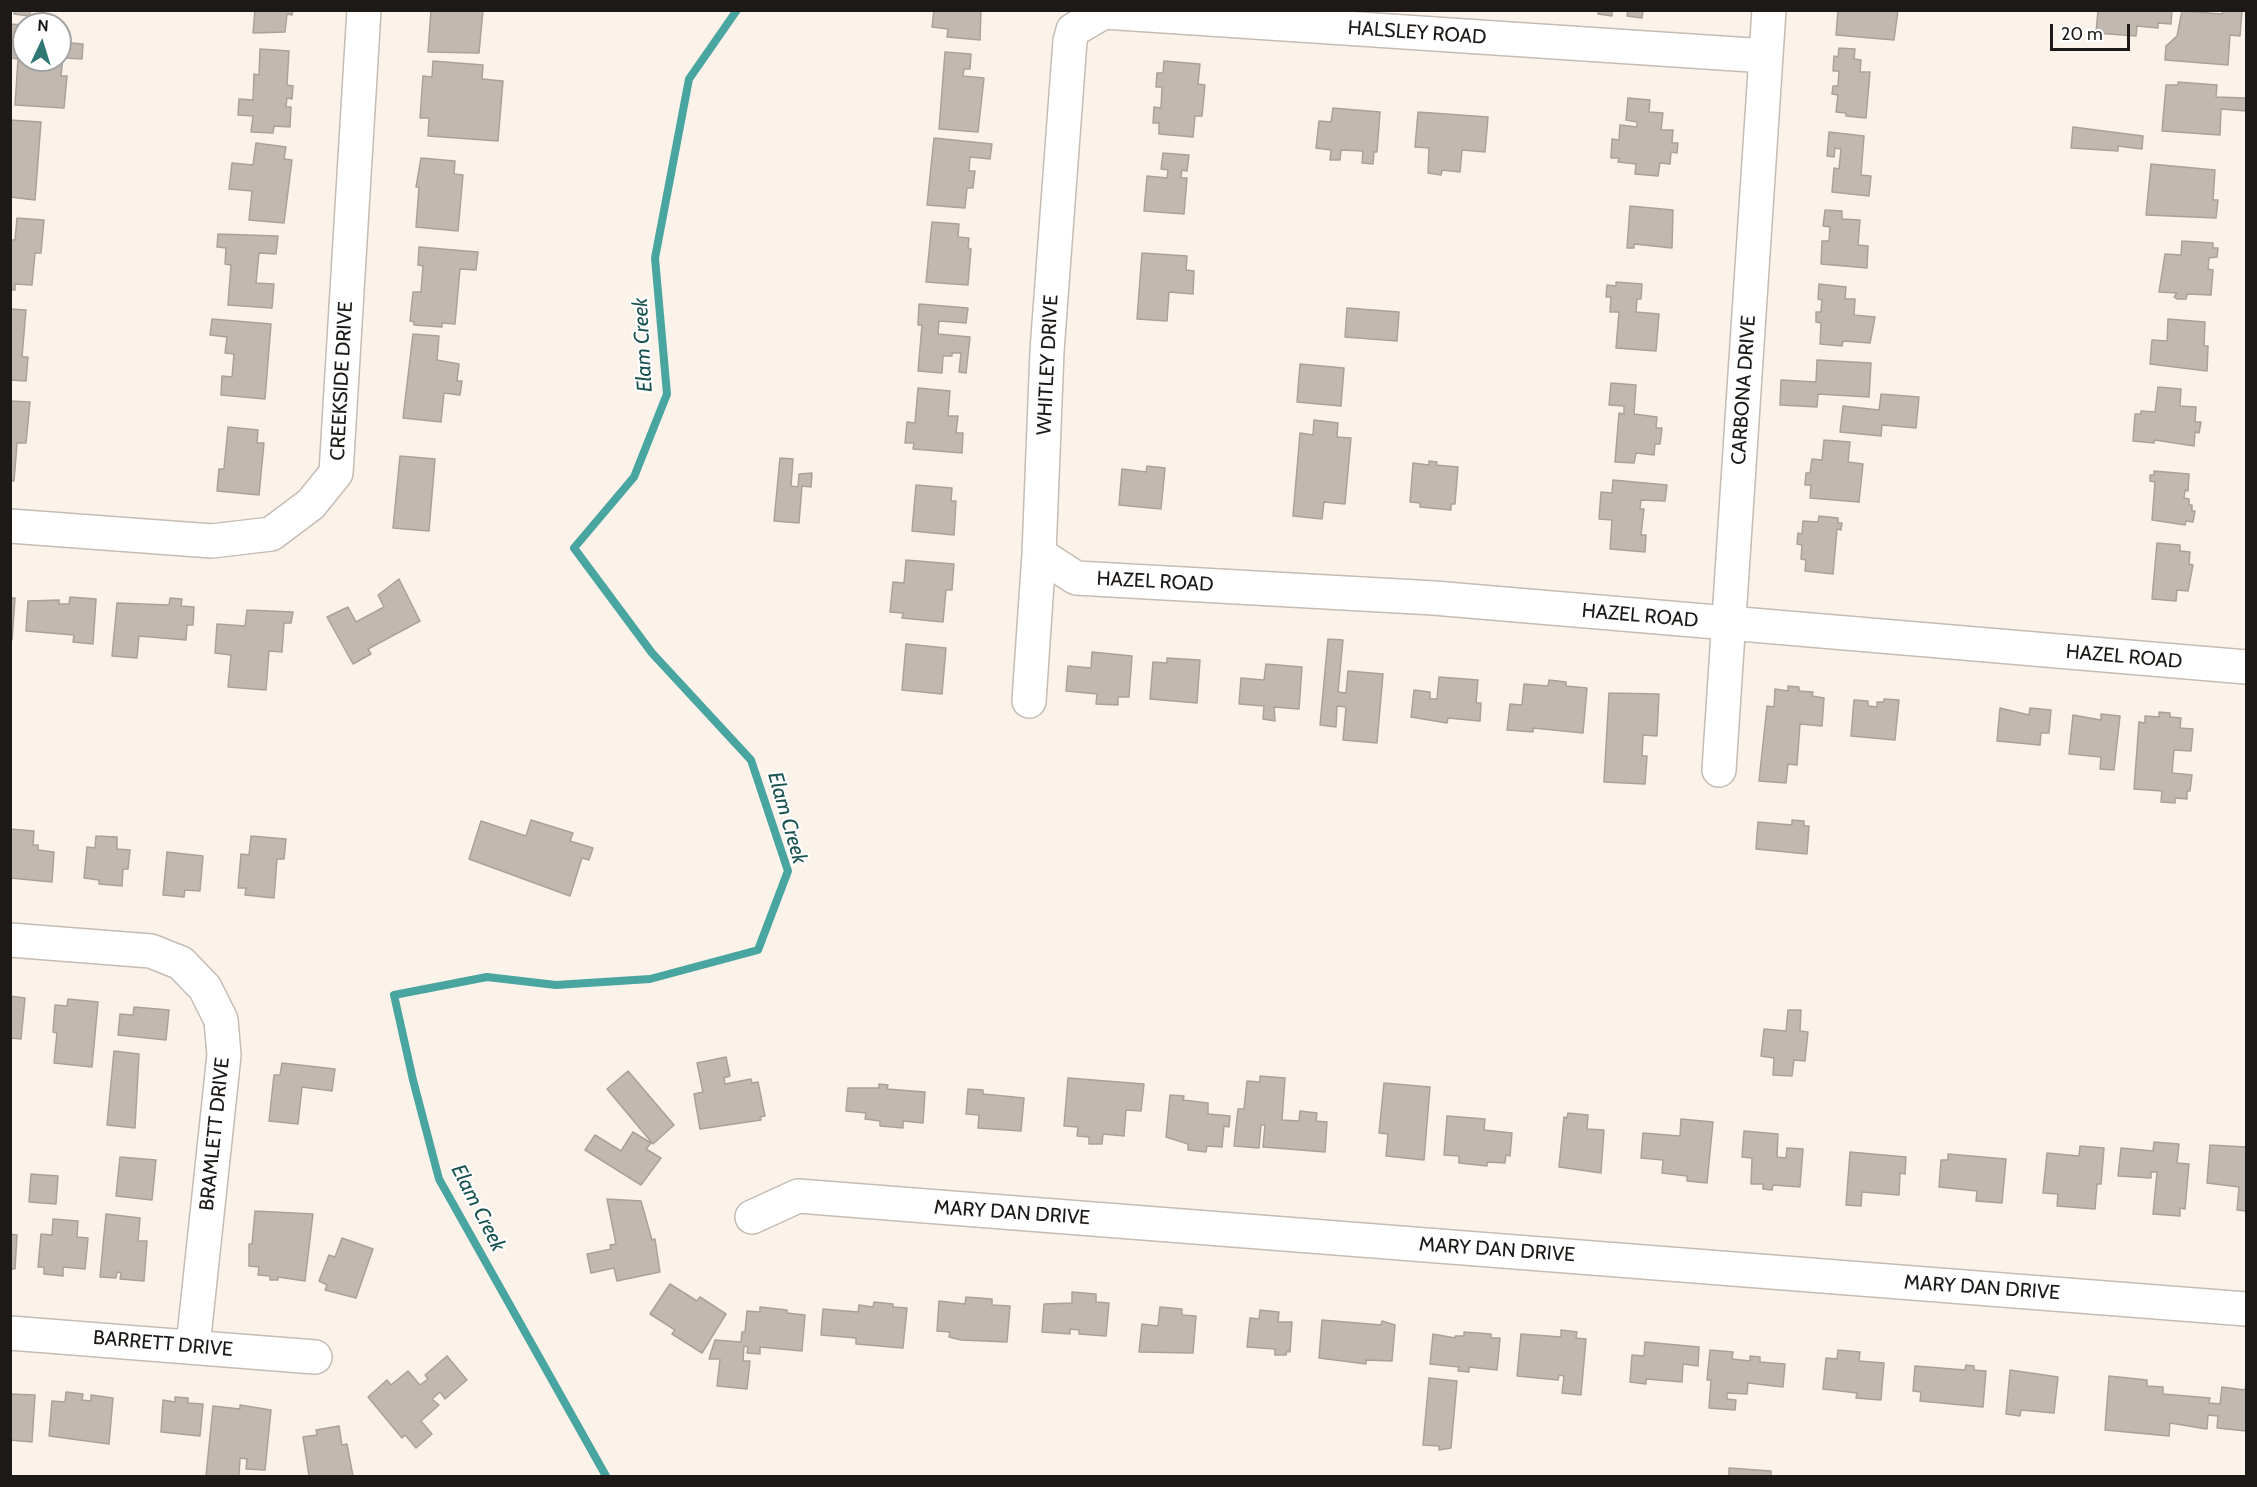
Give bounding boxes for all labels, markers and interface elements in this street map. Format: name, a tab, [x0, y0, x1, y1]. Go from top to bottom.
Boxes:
north arrow	[12, 12, 72, 72]
scale bar	[2053, 12, 2132, 50]
text: N	[37, 16, 49, 35]
street label: HALSLEY ROAD	[1347, 16, 1487, 50]
text: 20 m	[2061, 23, 2103, 45]
street label: WHITLEY DRIVE	[1032, 294, 1064, 436]
water label: Elam Creek	[628, 297, 658, 393]
street label: CREEKSIDE DRIVE	[326, 301, 358, 461]
street label: CARBONA DRIVE	[1727, 314, 1761, 466]
street label: HAZEL ROAD	[1096, 567, 1214, 597]
street label: HAZEL ROAD	[1581, 599, 1699, 633]
street label: HAZEL ROAD	[2065, 640, 2183, 674]
water label: Elam Creek	[762, 769, 812, 867]
street label: BRAMLETT DRIVE	[195, 1056, 235, 1212]
water label: Elam Creek	[445, 1160, 511, 1256]
street label: MARY DAN DRIVE	[933, 1196, 1091, 1230]
street label: MARY DAN DRIVE	[1418, 1233, 1576, 1267]
street label: MARY DAN DRIVE	[1903, 1271, 2061, 1305]
street label: BARRETT DRIVE	[92, 1326, 234, 1362]

